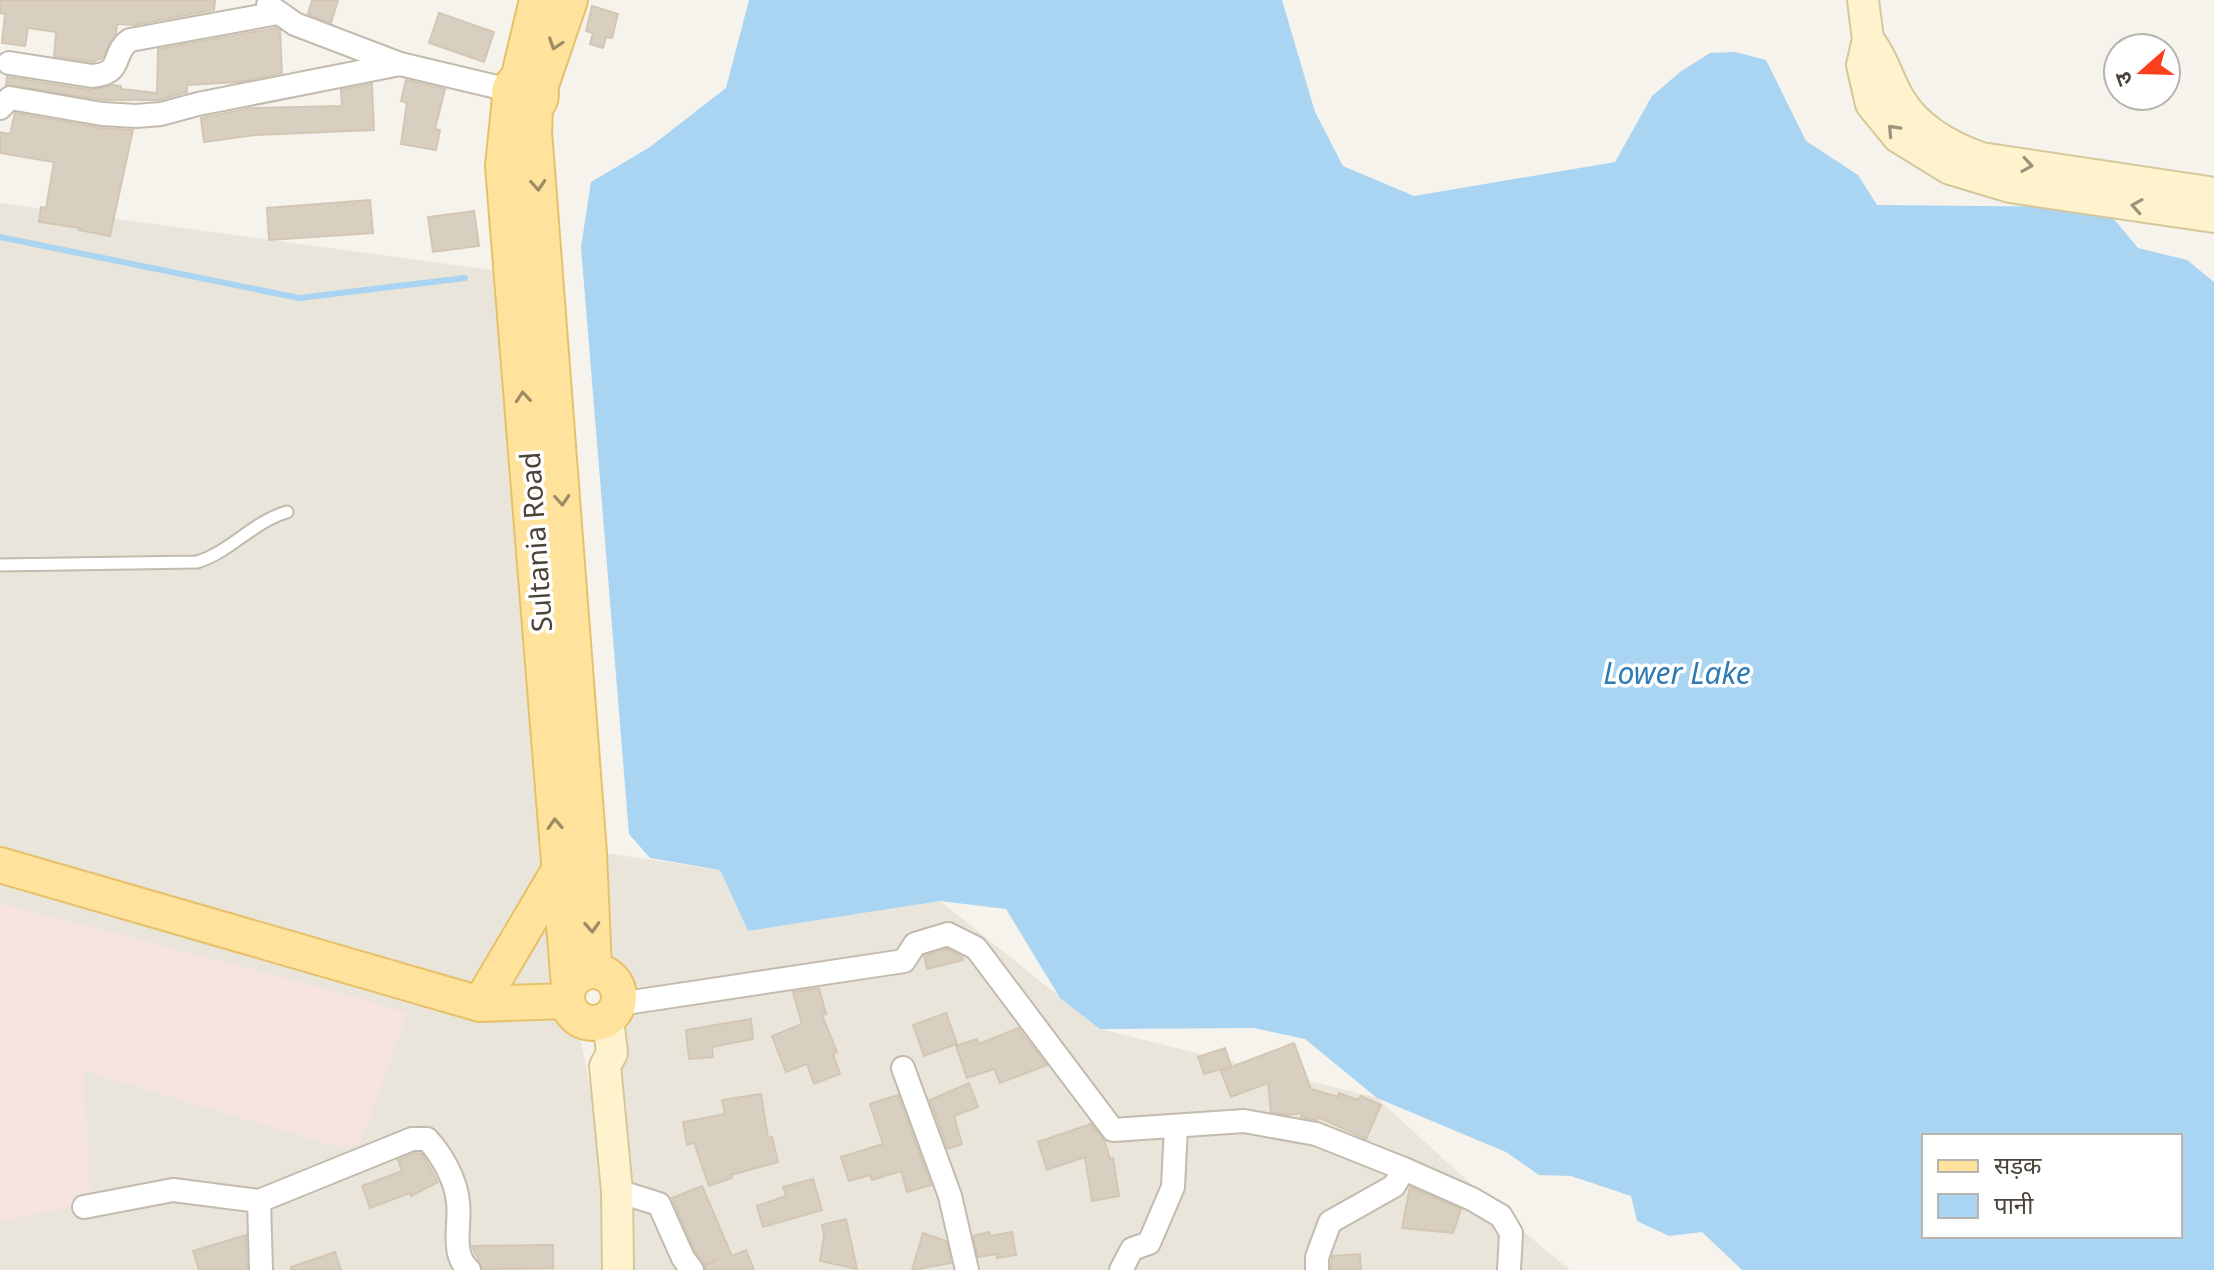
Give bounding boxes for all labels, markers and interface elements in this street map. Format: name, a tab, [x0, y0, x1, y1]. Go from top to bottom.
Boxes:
north arrow	[2102, 32, 2182, 112]
one-way arrow	[549, 36, 565, 50]
text: उ	[2106, 67, 2139, 90]
one-way arrow	[1888, 125, 1903, 139]
one-way arrow	[2020, 156, 2034, 173]
one-way arrow	[529, 179, 546, 192]
one-way arrow	[2130, 198, 2144, 215]
one-way arrow	[515, 390, 532, 403]
street label: Sultania Road	[510, 451, 560, 633]
one-way arrow	[553, 494, 570, 507]
water label: Lower Lake	[1603, 652, 1751, 693]
one-way arrow	[547, 817, 564, 830]
one-way arrow	[583, 921, 600, 934]
legend	[1922, 1134, 2182, 1238]
text: सड़क	[1994, 1148, 2042, 1181]
text: पानी	[1994, 1188, 2034, 1221]

